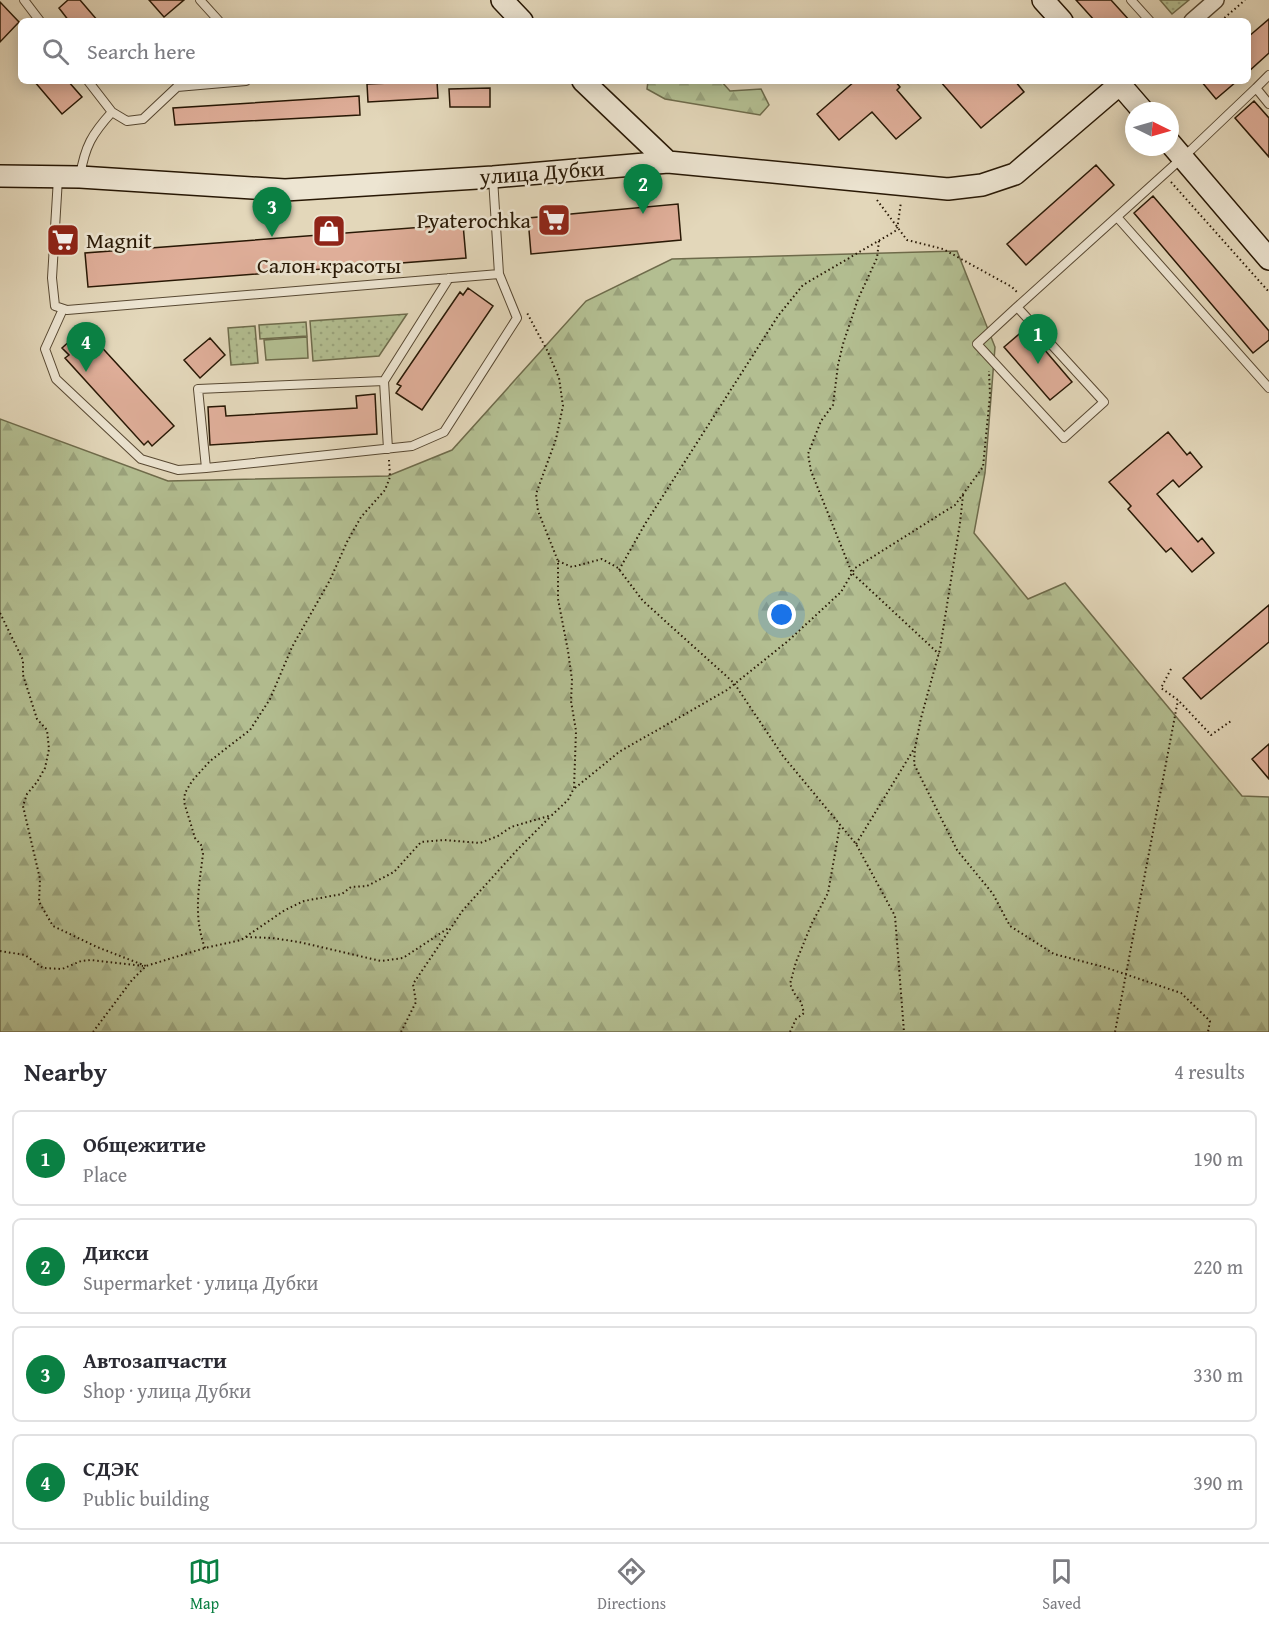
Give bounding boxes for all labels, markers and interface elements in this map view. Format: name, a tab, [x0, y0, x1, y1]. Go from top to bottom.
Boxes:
search box	[18, 18, 1251, 84]
icon: search	[39, 35, 72, 68]
text: Search here	[87, 35, 196, 67]
north arrow	[1125, 102, 1179, 156]
street label: улица Дубки	[477, 152, 606, 192]
pin: 2	[624, 164, 662, 214]
pin: 3	[252, 188, 292, 237]
supermarket icon: Pyaterochka	[536, 202, 572, 238]
place label: Pyaterochka	[417, 204, 532, 236]
shop icon: Салон красоты	[311, 213, 347, 249]
supermarket icon: Magnit	[45, 222, 81, 258]
place label: Magnit	[86, 224, 152, 256]
place label: Салон красоты	[257, 249, 401, 281]
pin: 1	[1018, 314, 1058, 364]
pin: 4	[66, 322, 106, 372]
your location	[767, 600, 796, 629]
text: Nearby	[24, 1052, 107, 1091]
text: 4 results	[1174, 1057, 1245, 1086]
text: Общежитие	[83, 1128, 206, 1160]
text: 1	[40, 1144, 51, 1173]
text: 190 m	[1193, 1144, 1243, 1173]
text: Place	[83, 1160, 127, 1189]
text: Дикси	[83, 1236, 149, 1268]
text: 2	[40, 1252, 51, 1281]
text: 220 m	[1193, 1252, 1243, 1281]
text: Supermarket · улица Дубки	[83, 1268, 318, 1297]
text: Автозапчасти	[83, 1344, 227, 1376]
text: 3	[40, 1360, 51, 1389]
text: 330 m	[1193, 1360, 1243, 1389]
text: Shop · улица Дубки	[83, 1376, 251, 1405]
text: СДЭК	[83, 1452, 139, 1484]
text: 4	[40, 1468, 51, 1497]
text: 390 m	[1193, 1468, 1243, 1497]
text: Public building	[83, 1484, 209, 1513]
tab: Map	[188, 1555, 221, 1615]
tab: Directions	[597, 1555, 666, 1615]
tab: Saved	[1042, 1555, 1081, 1615]

